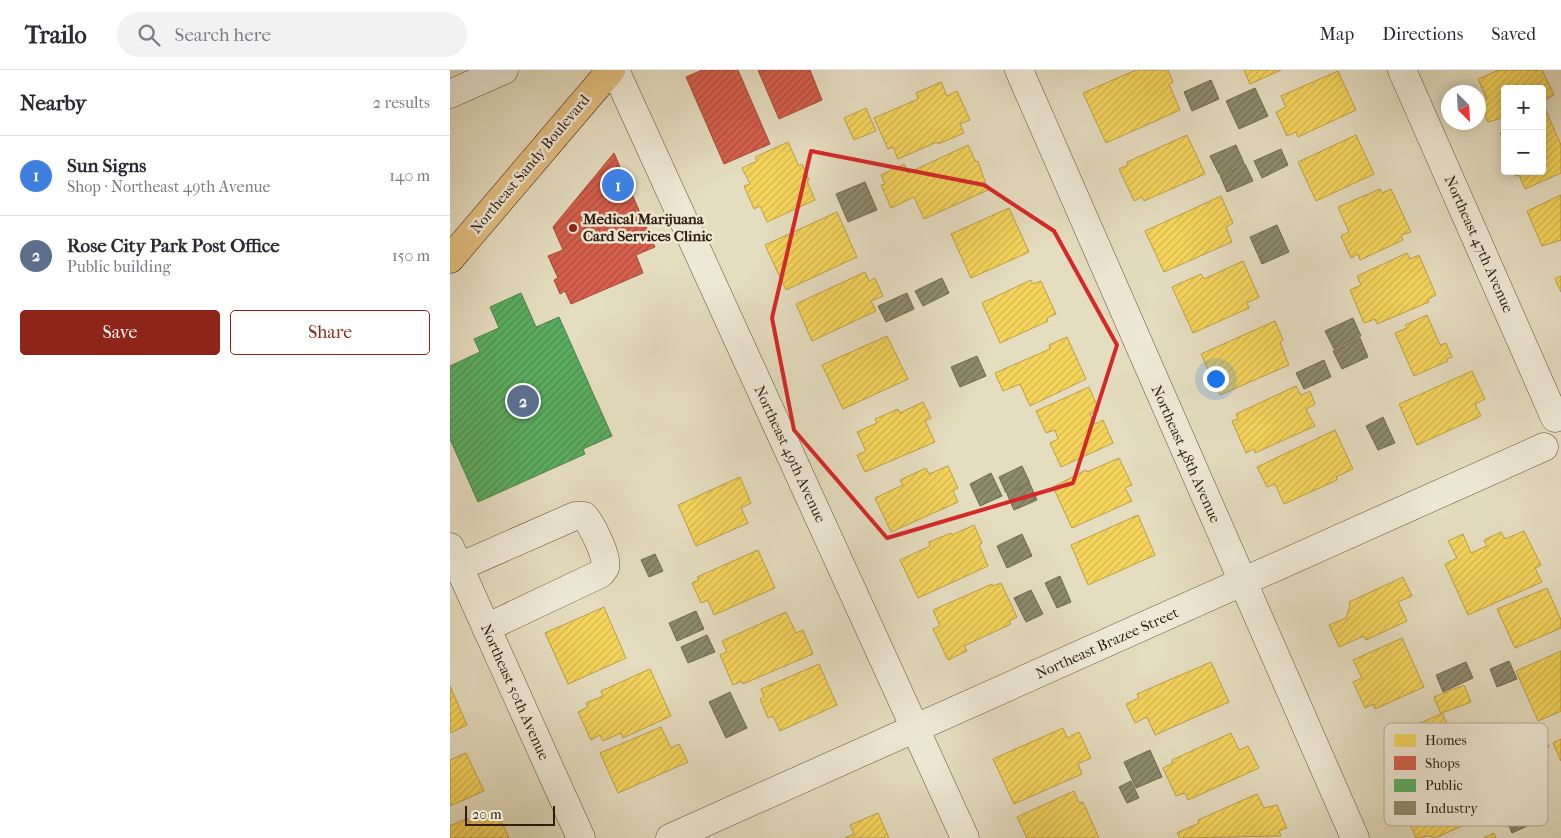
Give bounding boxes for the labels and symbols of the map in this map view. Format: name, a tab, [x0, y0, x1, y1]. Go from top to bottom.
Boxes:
north arrow	[1441, 85, 1486, 130]
street label: Northeast Sandy Boulevard	[467, 90, 594, 237]
pin: 1	[602, 166, 634, 204]
street label: Northeast 47th Avenue	[1441, 173, 1518, 316]
place label: Medical Marijuana Card Services Clinic	[582, 210, 713, 245]
marker: Medical Marijuana Card Services Clinic	[567, 222, 579, 234]
your location	[1203, 366, 1229, 392]
pin: 2	[507, 382, 539, 420]
street label: Northeast 48th Avenue	[1147, 382, 1225, 526]
street label: Northeast 49th Avenue	[750, 383, 830, 526]
street label: Northeast Brazee Street	[1033, 603, 1182, 683]
street label: Northeast 50th Avenue	[477, 621, 553, 763]
legend	[1384, 723, 1548, 826]
text: Homes	[1425, 732, 1467, 749]
text: Shops	[1425, 755, 1460, 772]
text: Public	[1425, 777, 1463, 794]
text: Industry	[1425, 800, 1478, 817]
scale bar	[465, 803, 555, 826]

